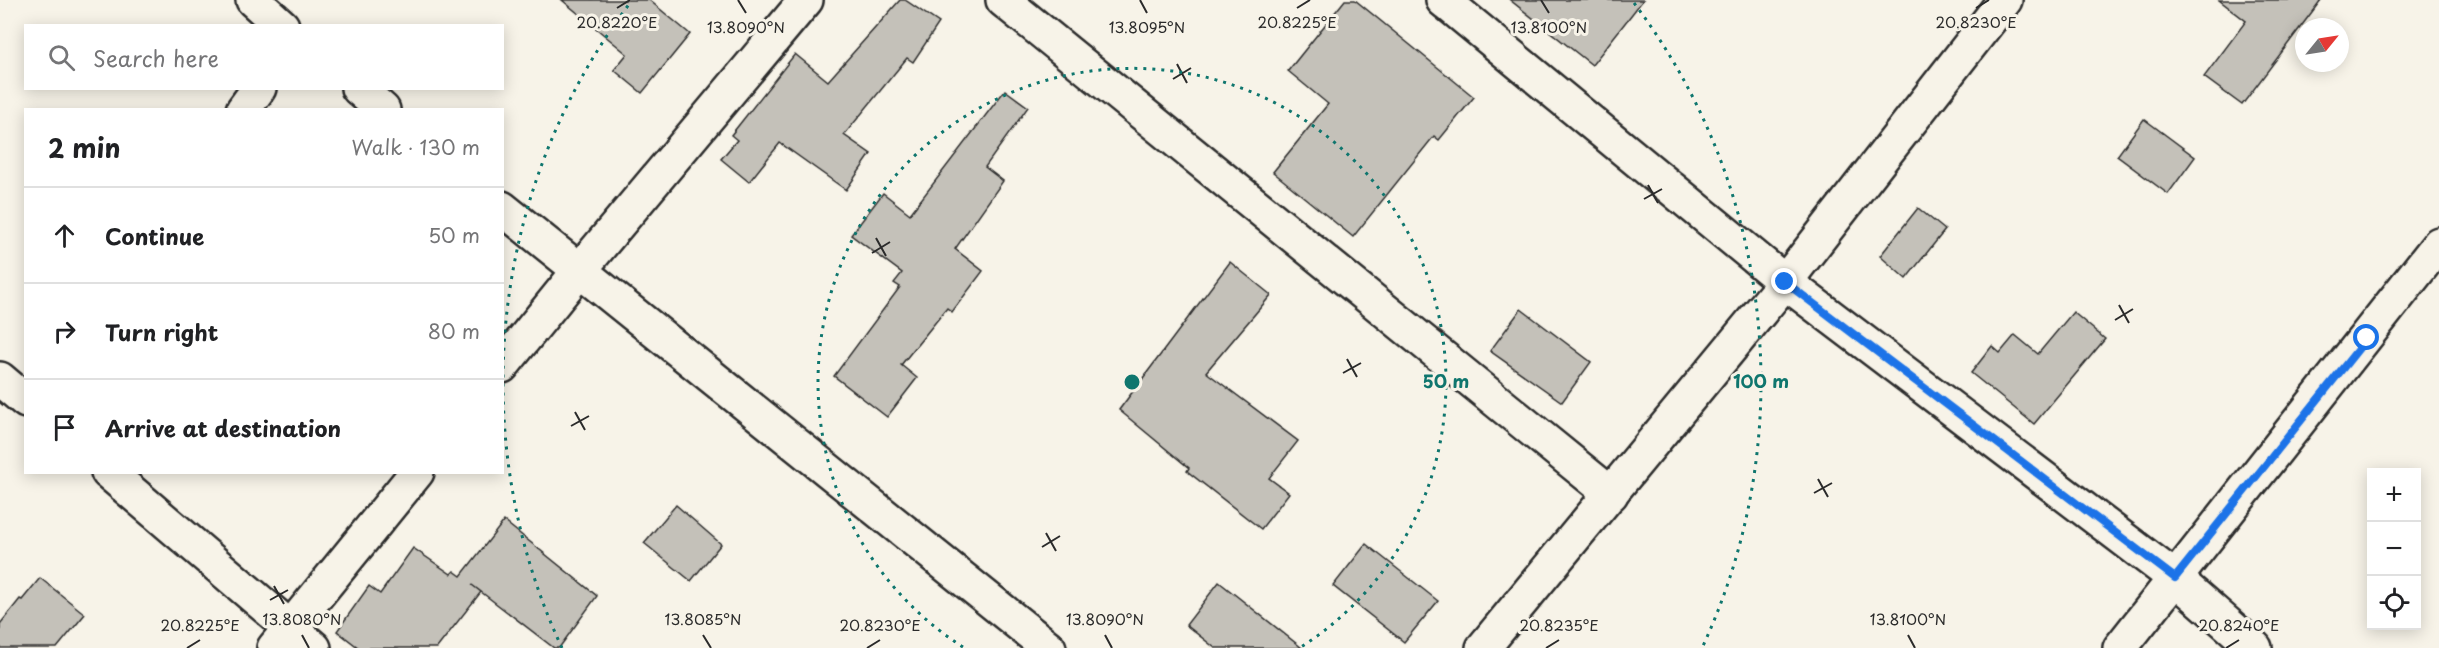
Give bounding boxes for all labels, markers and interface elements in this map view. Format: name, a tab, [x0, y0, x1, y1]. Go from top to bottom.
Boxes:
text: 20.8220°E	[577, 10, 657, 33]
text: 20.8225°E	[1257, 10, 1337, 33]
text: 20.8230°E	[1935, 10, 2017, 33]
text: 13.8090°N	[707, 15, 785, 38]
text: 13.8095°N	[1109, 15, 1185, 38]
text: 13.8100°N	[1511, 15, 1587, 38]
north arrow	[2295, 18, 2349, 72]
search box	[24, 24, 504, 90]
icon: search	[45, 41, 78, 74]
text: Search here	[93, 41, 219, 74]
text: 2 min	[48, 128, 121, 167]
text: Walk · 130 m	[352, 132, 480, 162]
icon: ahead	[48, 219, 81, 252]
text: Continue	[105, 219, 204, 252]
text: 50 m	[428, 220, 480, 250]
route end	[1771, 268, 1797, 294]
icon: right	[48, 315, 81, 348]
text: Turn right	[105, 315, 218, 348]
text: 80 m	[428, 316, 480, 346]
route start	[2353, 324, 2379, 350]
text: 50 m	[1423, 367, 1469, 394]
text: 100 m	[1733, 367, 1789, 394]
centre of rings	[1122, 372, 1142, 392]
icon: arrive	[48, 411, 81, 444]
text: Arrive at destination	[105, 411, 341, 444]
map controls	[2367, 468, 2421, 630]
button: +	[2367, 468, 2421, 522]
button: −	[2367, 522, 2421, 576]
button: locate	[2367, 576, 2421, 630]
text: 13.8080°N	[263, 607, 341, 630]
text: 13.8085°N	[665, 607, 741, 630]
text: 13.8090°N	[1066, 607, 1144, 630]
text: 13.8100°N	[1870, 607, 1946, 630]
text: 20.8225°E	[160, 613, 240, 636]
text: 20.8230°E	[839, 613, 921, 636]
text: 20.8235°E	[1519, 613, 1599, 636]
text: 20.8240°E	[2199, 613, 2279, 636]

